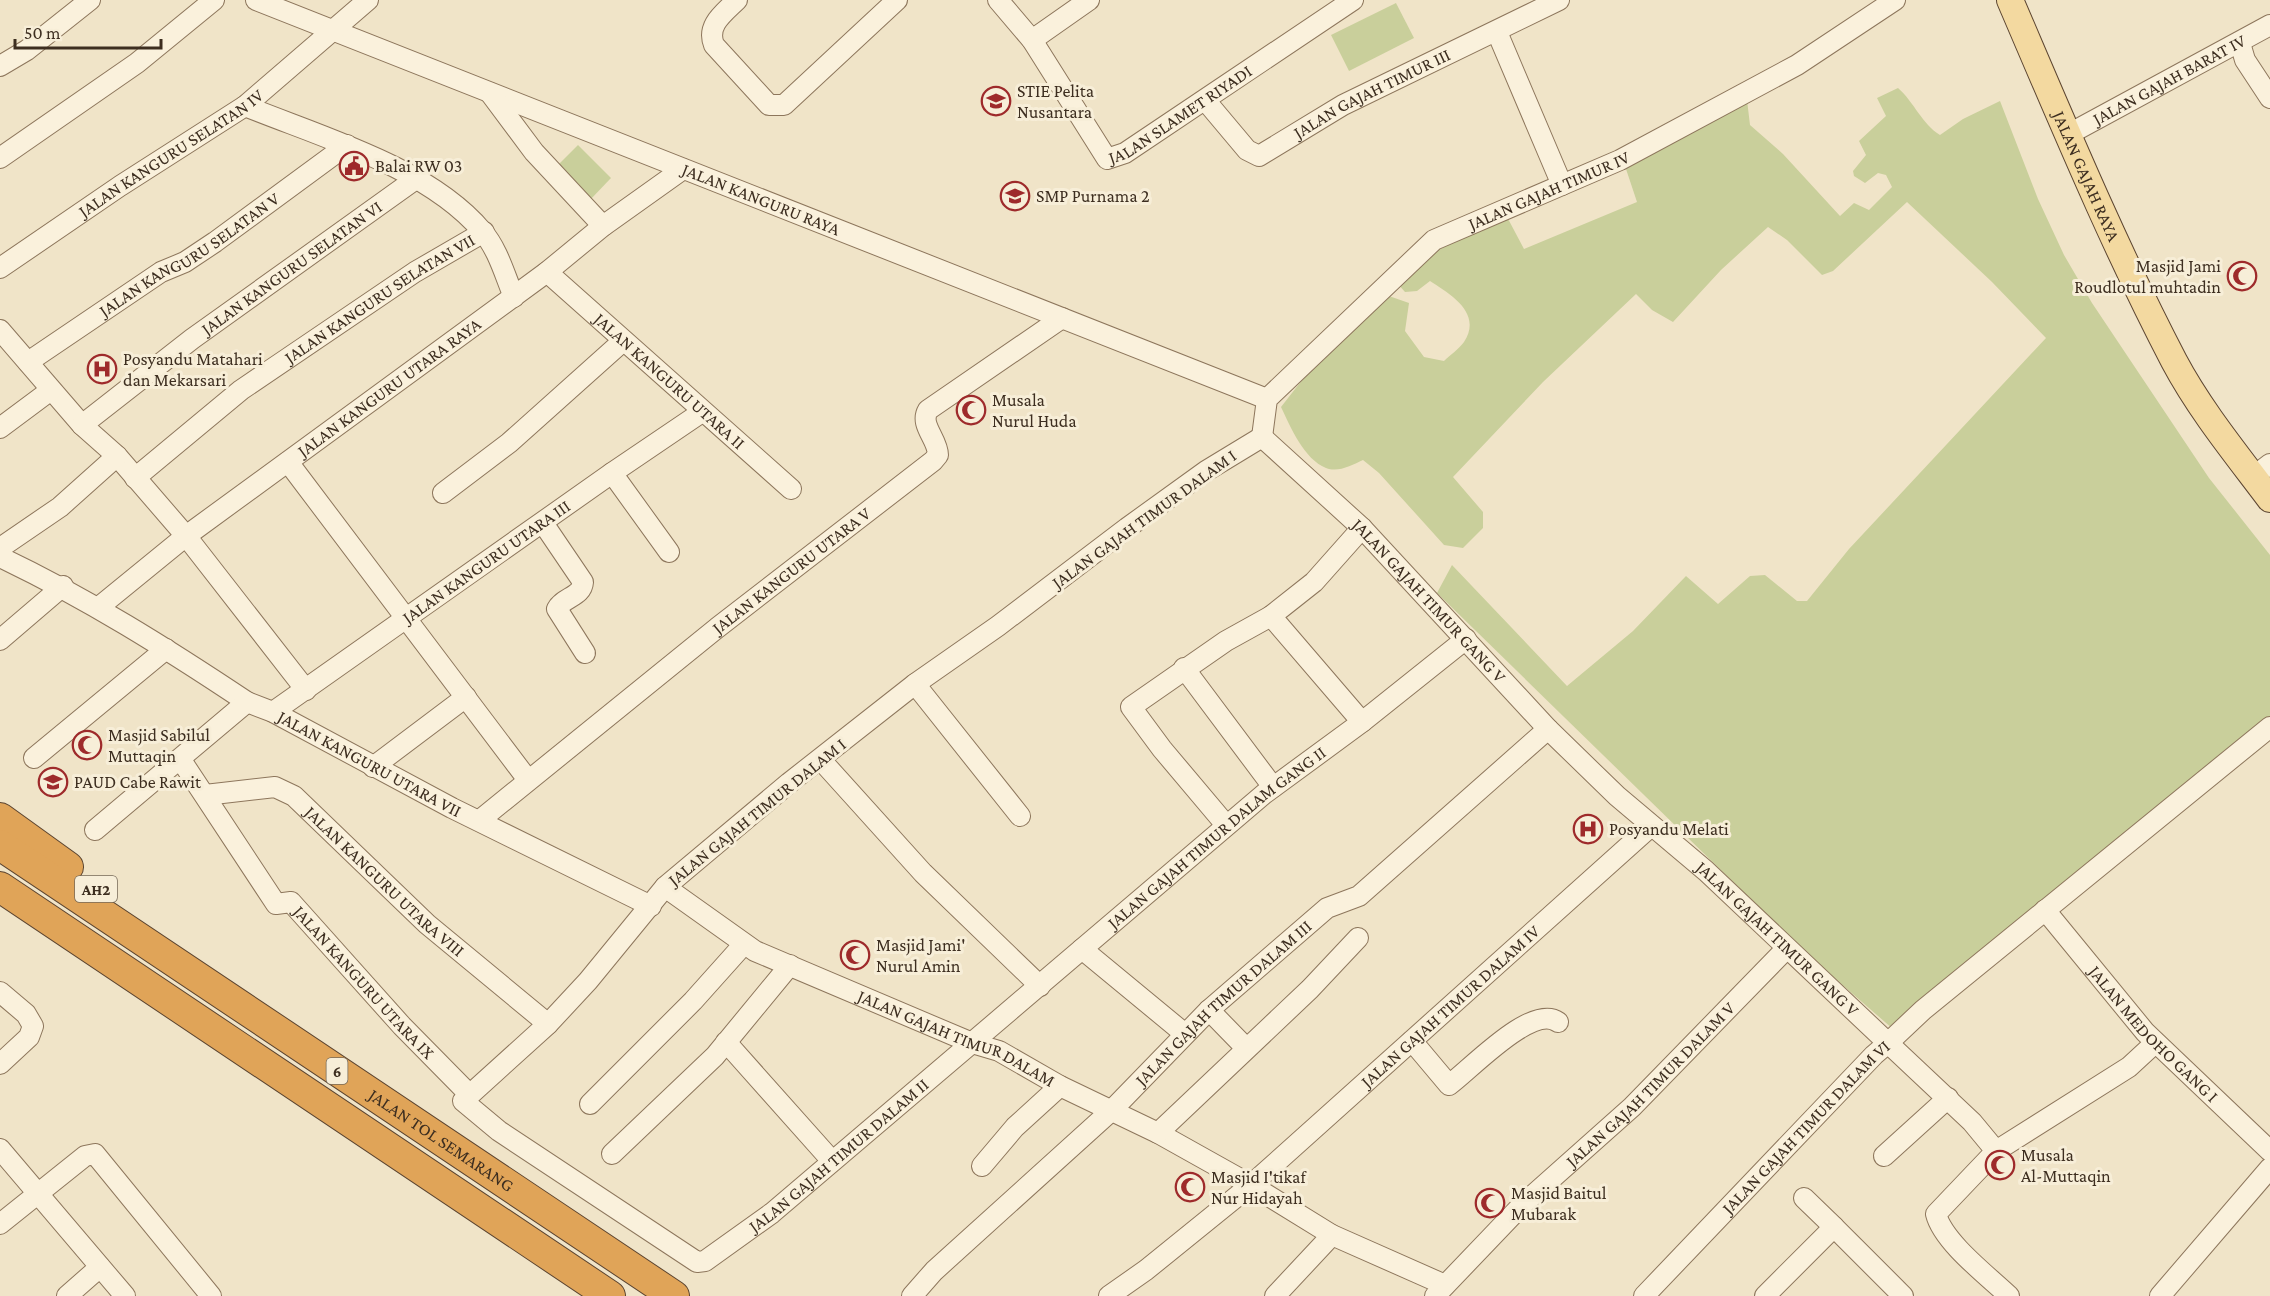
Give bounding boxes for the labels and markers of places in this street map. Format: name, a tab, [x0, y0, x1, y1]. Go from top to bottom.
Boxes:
place label: STIE Pelita Nusantara	[1017, 81, 1094, 122]
school or university icon: STIE Pelita Nusantara	[980, 85, 1012, 117]
public building icon: Balai RW 03	[338, 150, 370, 182]
place label: Balai RW 03	[375, 156, 462, 176]
school or university icon: SMP Purnama 2	[999, 180, 1031, 212]
place label: SMP Purnama 2	[1036, 186, 1150, 206]
place label: Masjid Jami Roudlotul muhtadin	[2074, 256, 2221, 297]
mosque icon: Masjid Jami Roudlotul muhtadin	[2226, 260, 2258, 292]
place label: Posyandu Matahari dan Mekarsari	[123, 349, 263, 390]
hospital icon: Posyandu Matahari dan Mekarsari	[86, 353, 118, 385]
place label: Musala Nurul Huda	[992, 390, 1077, 431]
mosque icon: Musala Nurul Huda	[955, 394, 987, 426]
place label: Masjid Sabilul Muttaqin	[108, 725, 210, 766]
mosque icon: Masjid Sabilul Muttaqin	[71, 729, 103, 761]
school or university icon: PAUD Cabe Rawit	[37, 766, 69, 798]
place label: PAUD Cabe Rawit	[74, 772, 202, 792]
hospital icon: Posyandu Melati	[1572, 813, 1604, 845]
place label: Posyandu Melati	[1609, 819, 1729, 839]
place label: Masjid Jami' Nurul Amin	[876, 935, 965, 976]
mosque icon: Masjid Jami' Nurul Amin	[839, 939, 871, 971]
place label: Musala Al-Muttaqin	[2021, 1145, 2111, 1186]
mosque icon: Musala Al-Muttaqin	[1984, 1149, 2016, 1181]
place label: Masjid I'tikaf Nur Hidayah	[1211, 1167, 1307, 1208]
mosque icon: Masjid I'tikaf Nur Hidayah	[1174, 1171, 1206, 1203]
place label: Masjid Baitul Mubarak	[1511, 1183, 1607, 1224]
mosque icon: Masjid Baitul Mubarak	[1474, 1187, 1506, 1219]

